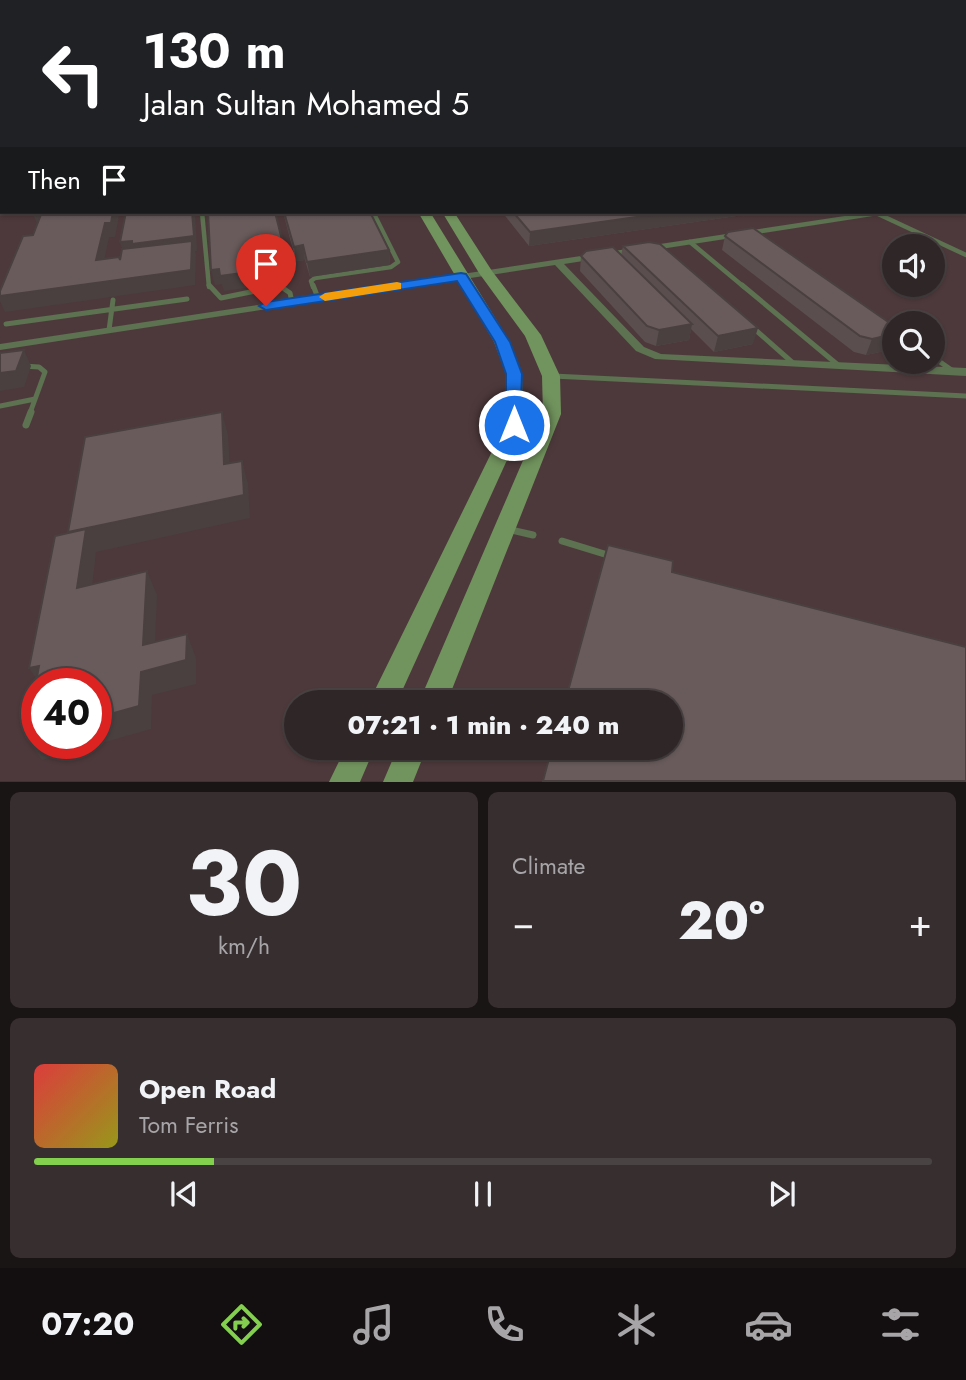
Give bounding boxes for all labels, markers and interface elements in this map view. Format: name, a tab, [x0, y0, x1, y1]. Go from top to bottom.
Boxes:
text: 130 m	[143, 16, 286, 86]
icon: left	[28, 28, 119, 119]
text: Jalan Sultan Mohamed 5	[143, 81, 469, 127]
text: Then	[28, 161, 81, 199]
icon: arrive	[95, 161, 133, 199]
pin	[236, 234, 296, 306]
map controls	[882, 234, 945, 374]
button: sound	[882, 234, 945, 297]
icon: arrive	[247, 245, 285, 283]
button: search	[882, 311, 945, 374]
position arrow	[477, 388, 551, 462]
speed limit sign: 40	[21, 668, 112, 759]
text: 07:21 · 1 min · 240 m	[348, 706, 619, 744]
text: 30	[186, 818, 302, 949]
text: Climate	[512, 849, 585, 883]
text: 20°	[678, 883, 765, 959]
text: −	[512, 895, 534, 950]
text: +	[909, 895, 932, 950]
text: km/h	[218, 929, 270, 963]
text: Open Road	[139, 1070, 276, 1108]
text: Tom Ferris	[139, 1108, 238, 1142]
icon: previous	[165, 1175, 203, 1213]
icon: pause	[464, 1175, 502, 1213]
icon: next	[763, 1175, 801, 1213]
icon: directions	[217, 1300, 266, 1349]
icon: music	[349, 1300, 398, 1349]
icon: phone	[480, 1300, 529, 1349]
icon: climate	[612, 1300, 661, 1349]
icon: car	[744, 1300, 793, 1349]
icon: filters	[876, 1300, 925, 1349]
text: 07:20	[41, 1301, 134, 1347]

